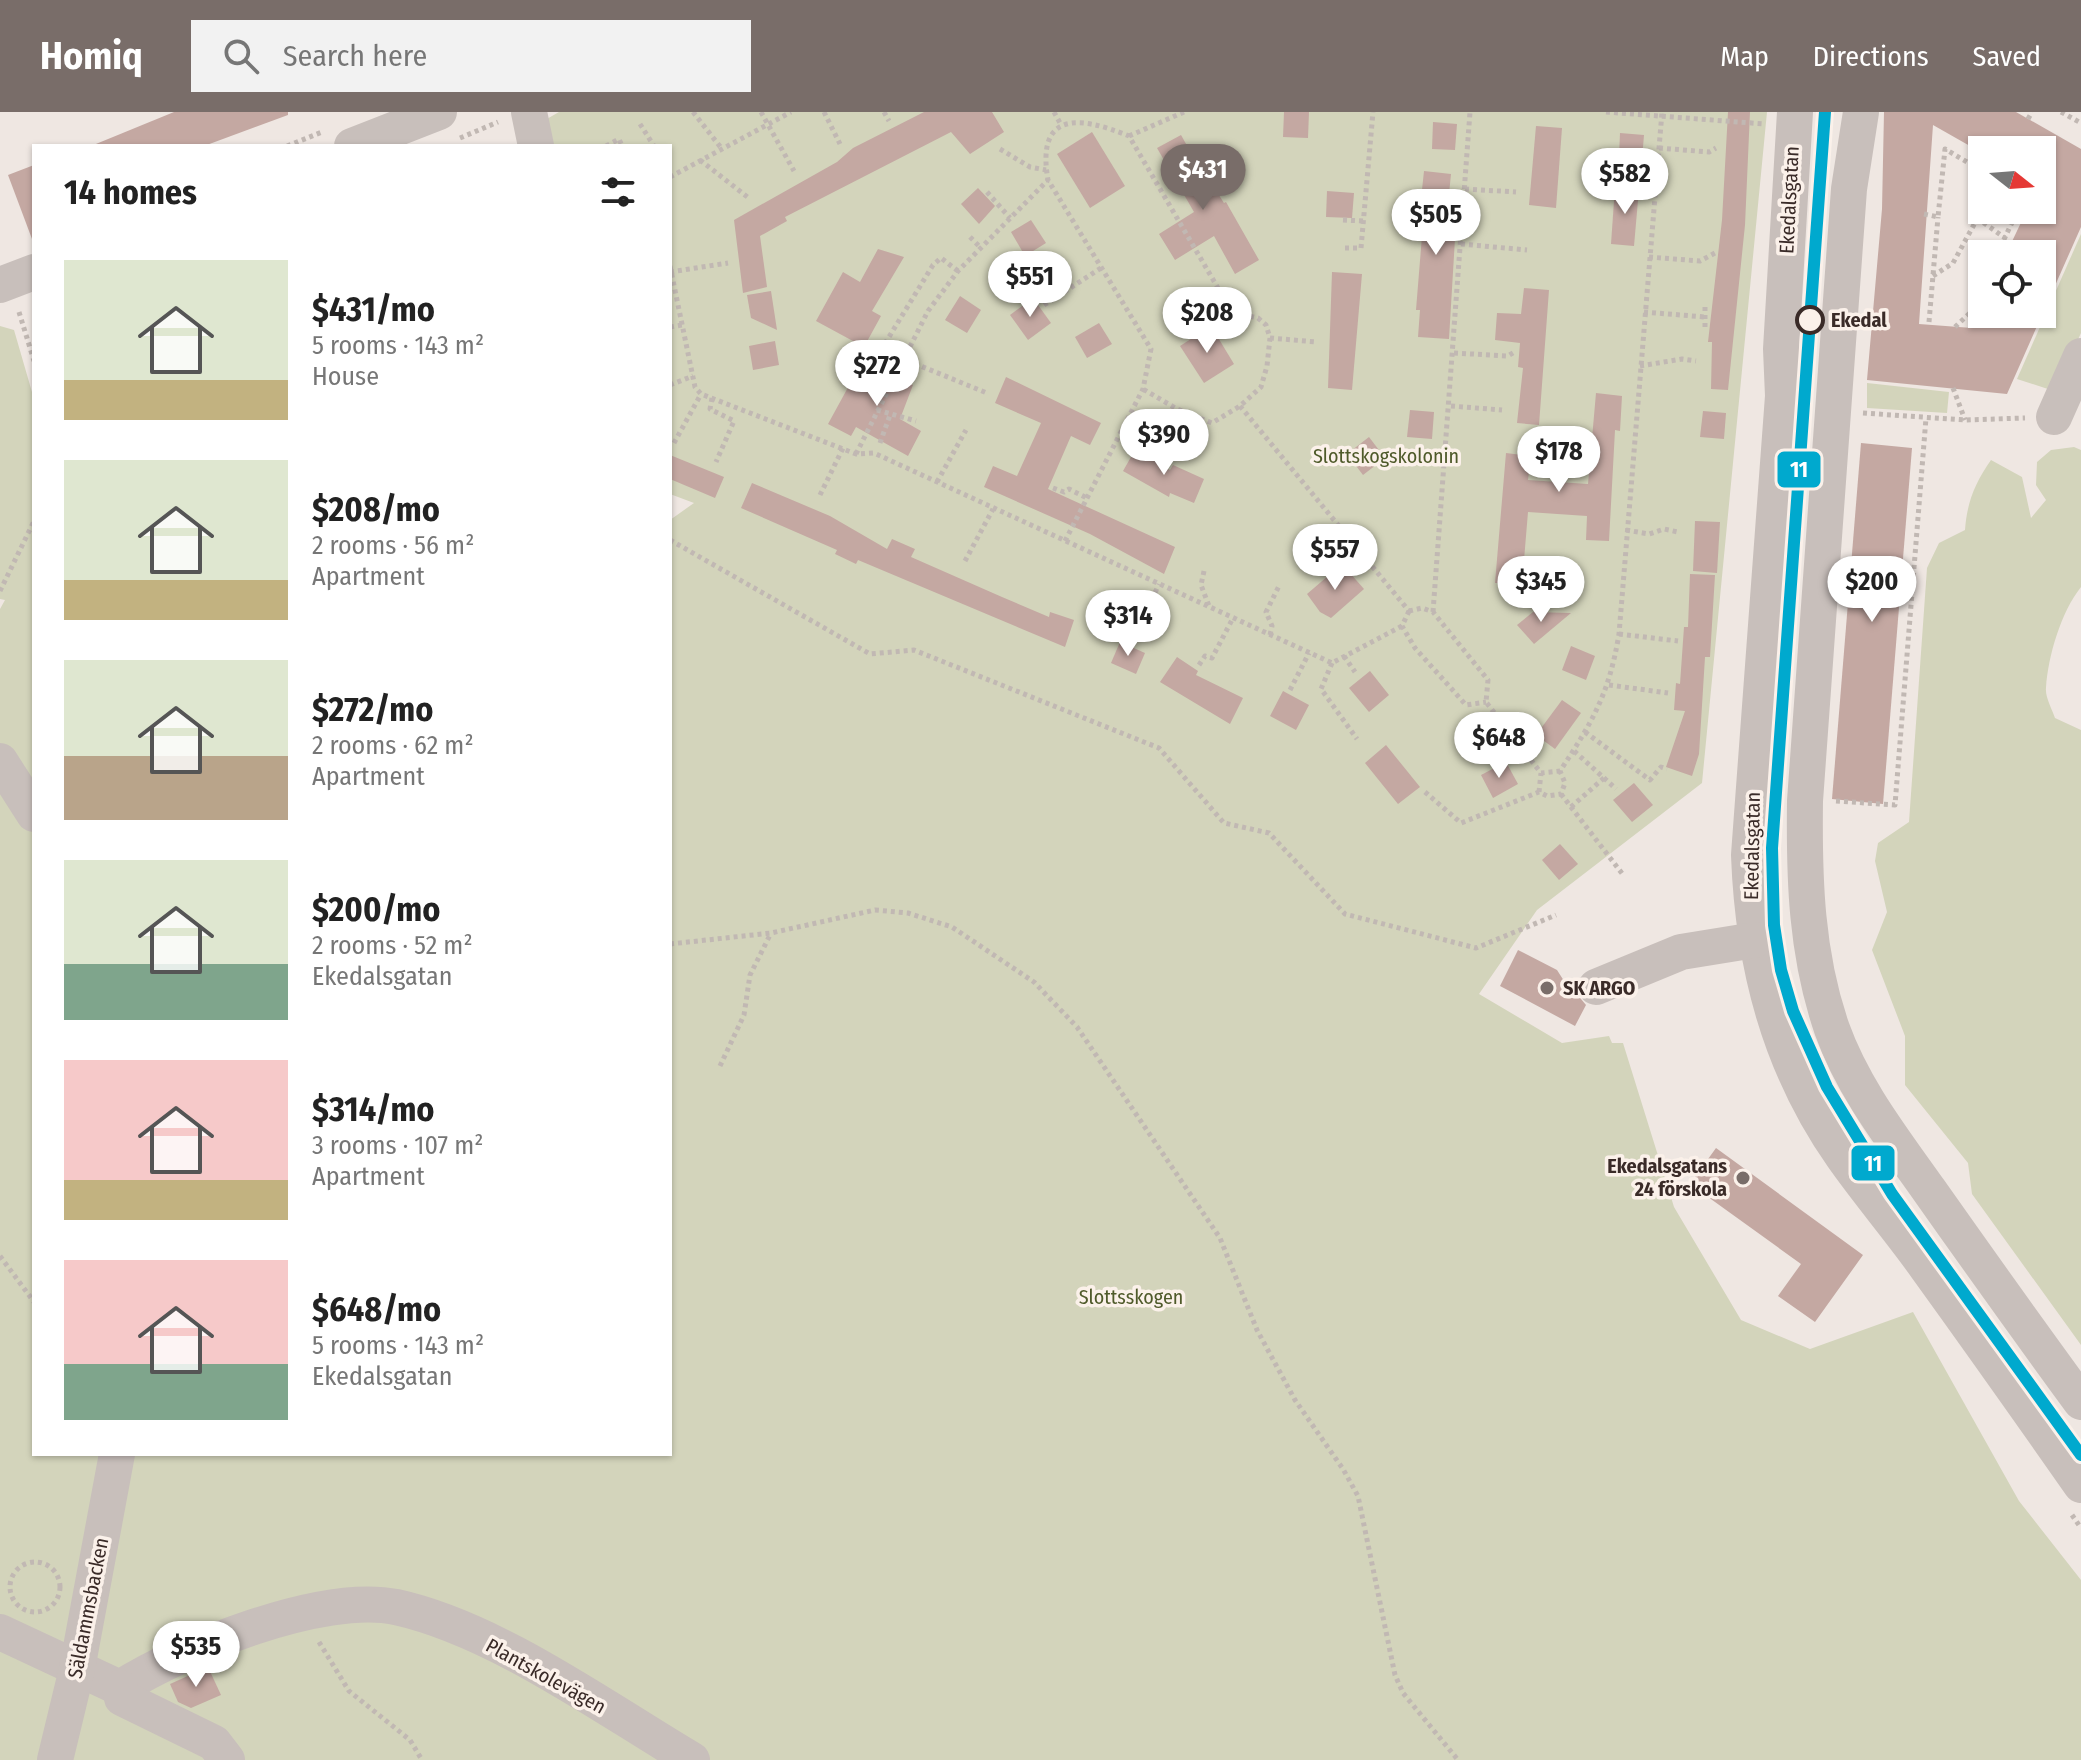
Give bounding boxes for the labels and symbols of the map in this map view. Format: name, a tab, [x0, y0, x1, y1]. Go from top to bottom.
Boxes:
north arrow	[1968, 136, 2056, 224]
pin: $431	[1156, 144, 1250, 212]
street label: Ekedalsgatan	[1774, 145, 1804, 255]
pin: $582	[1578, 148, 1672, 216]
pin: $505	[1389, 189, 1483, 257]
pin: $551	[983, 251, 1077, 319]
pin: $208	[1160, 287, 1254, 355]
marker: Ekedal	[1796, 306, 1824, 334]
place label: Ekedal	[1831, 308, 1887, 332]
pin: $272	[830, 340, 924, 408]
pin: $390	[1117, 409, 1211, 477]
pin: $178	[1512, 426, 1606, 494]
park label: Slottskogskolonin	[1313, 444, 1459, 468]
line badge: 11	[1776, 450, 1822, 489]
text: 11	[1790, 456, 1808, 483]
pin: $557	[1288, 524, 1382, 592]
pin: $345	[1494, 556, 1588, 624]
pin: $200	[1825, 556, 1919, 624]
pin: $314	[1081, 590, 1175, 658]
pin: $648	[1452, 712, 1546, 780]
street label: Ekedalsgatan	[1739, 792, 1765, 900]
place label: SK ARGO	[1563, 976, 1635, 1000]
marker: SK ARGO	[1538, 979, 1556, 997]
line badge: 11	[1850, 1144, 1896, 1182]
text: 11	[1864, 1150, 1882, 1177]
place label: Ekedalsgatans 24 förskola	[1607, 1154, 1727, 1201]
marker: Ekedalsgatans 24 förskola	[1734, 1169, 1752, 1187]
park label: Slottsskogen	[1079, 1285, 1183, 1309]
street label: Säldammsbacken	[63, 1536, 113, 1680]
pin: $535	[149, 1621, 243, 1689]
street label: Plantskolevägen	[482, 1633, 610, 1719]

